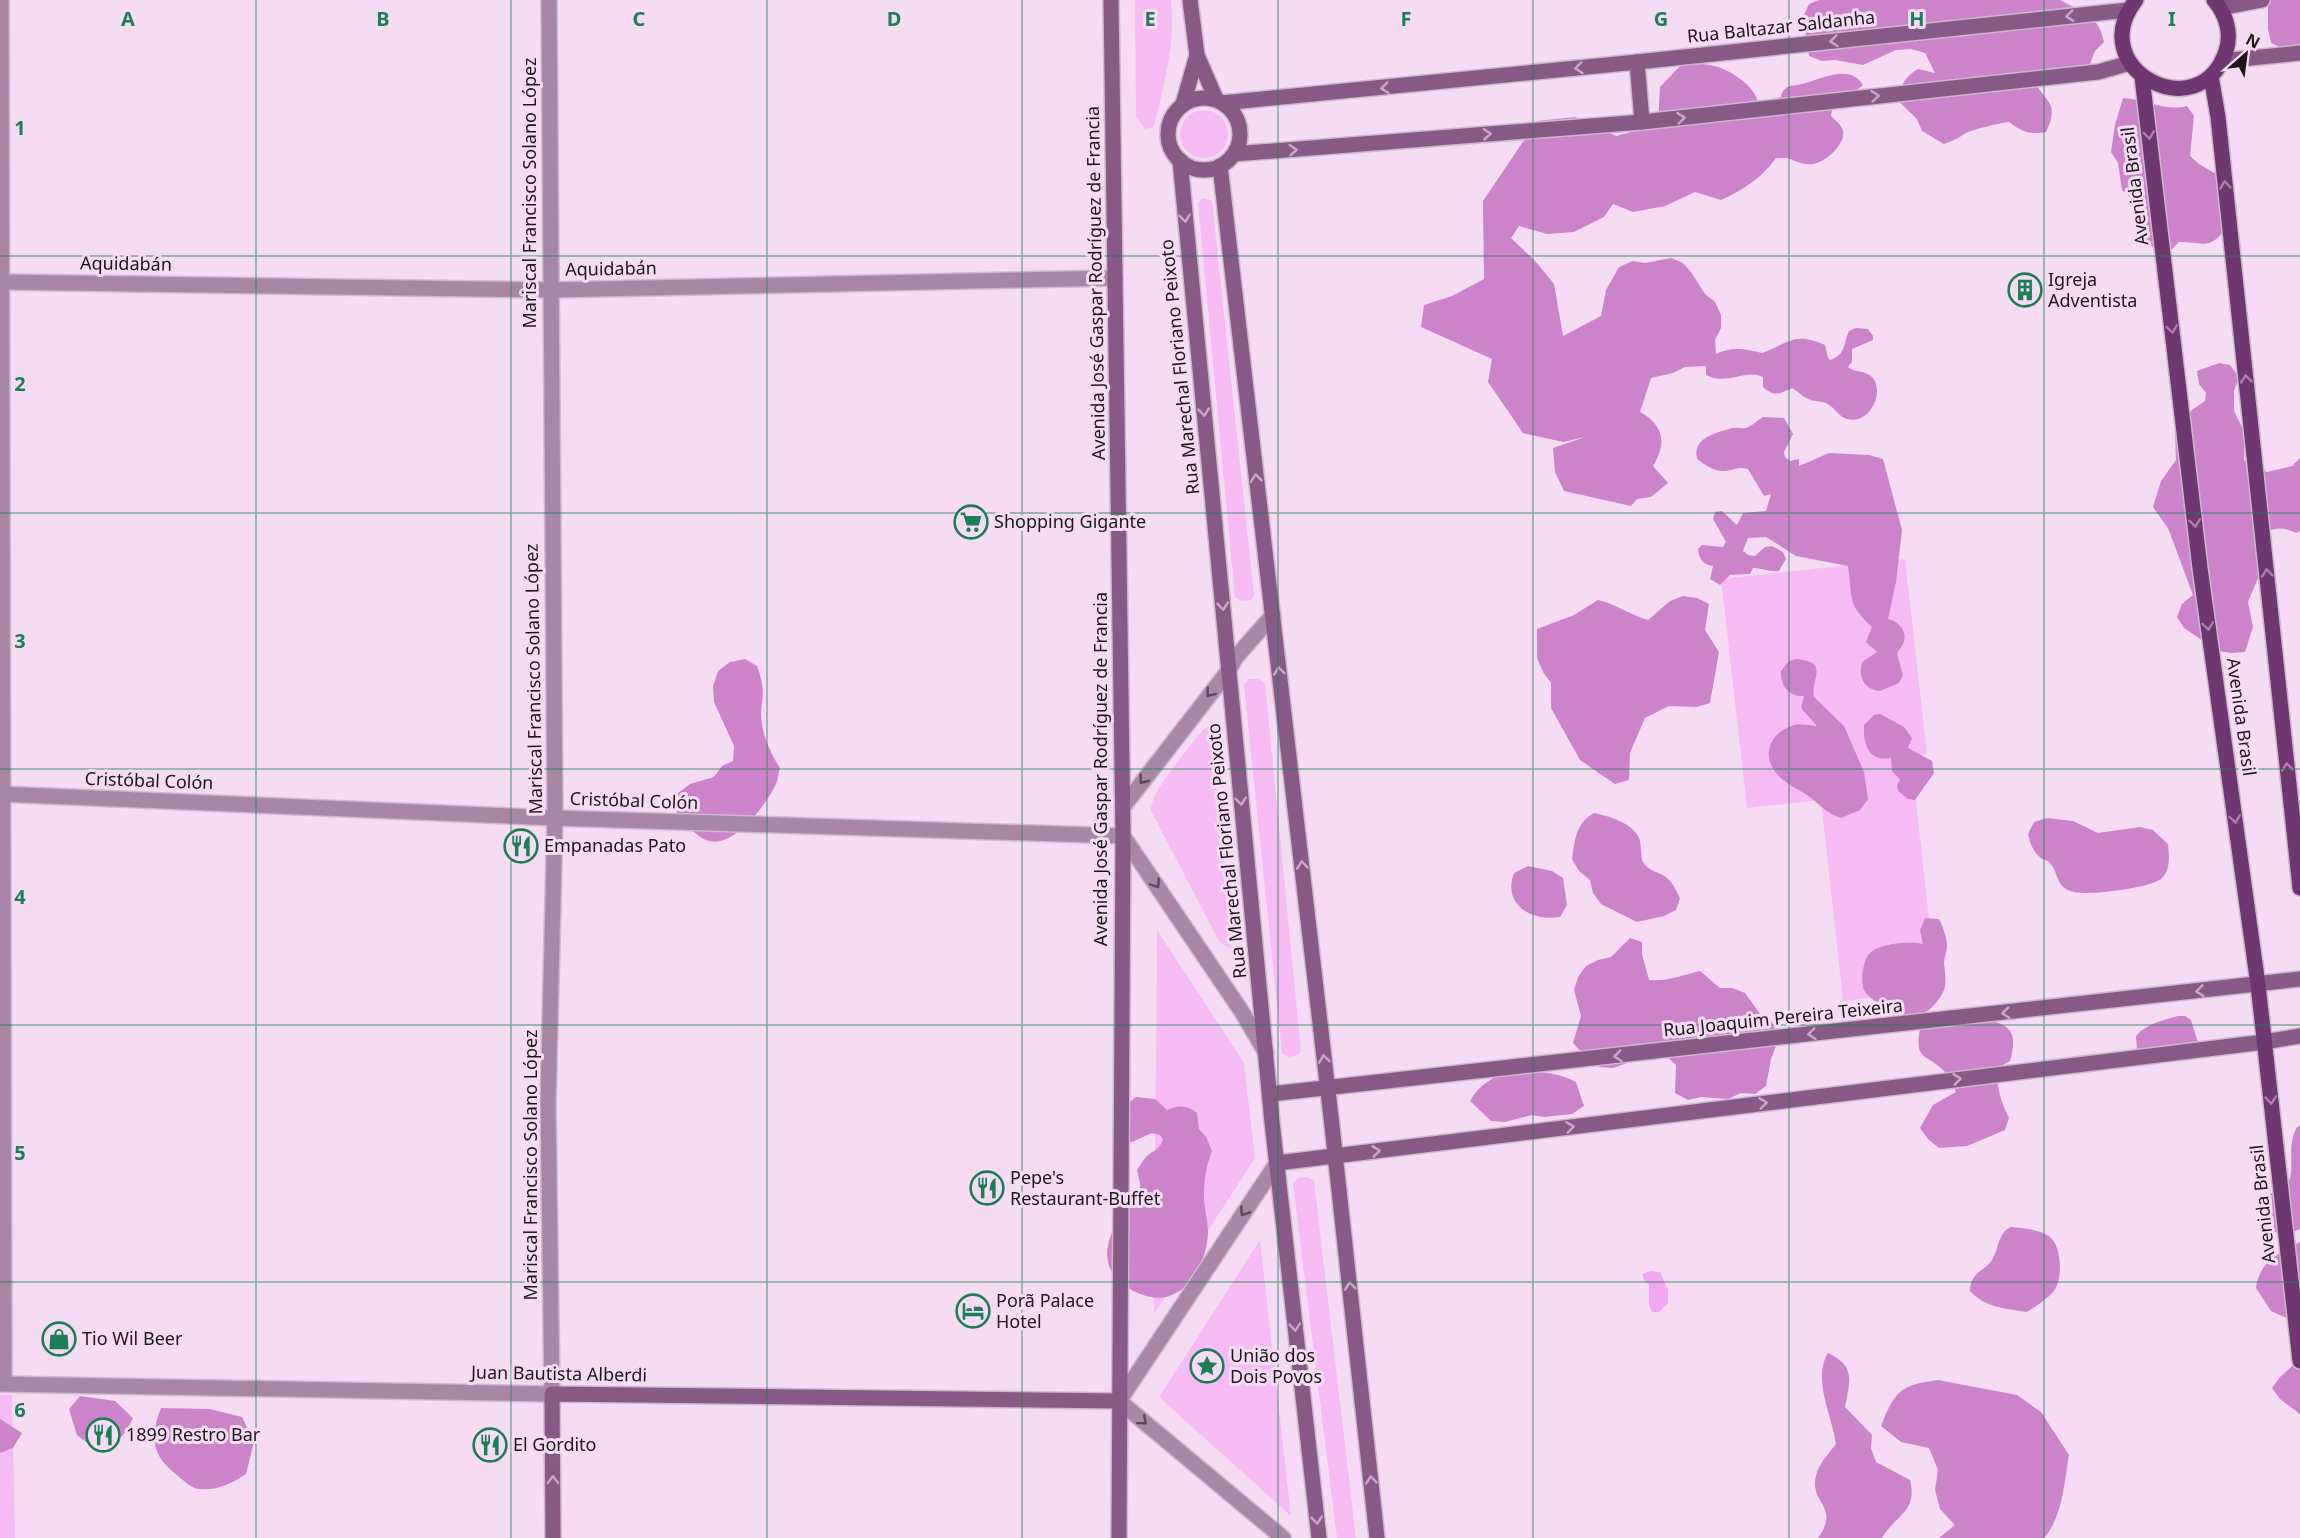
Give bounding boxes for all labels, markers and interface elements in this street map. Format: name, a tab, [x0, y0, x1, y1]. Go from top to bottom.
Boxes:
street label: Rua Baltazar Saldanha	[1686, 4, 1876, 48]
text: A	[121, 5, 135, 32]
text: B	[376, 5, 390, 32]
text: C	[633, 5, 646, 32]
text: D	[887, 5, 901, 32]
text: E	[1144, 5, 1156, 32]
text: F	[1401, 5, 1411, 32]
text: G	[1654, 5, 1668, 32]
text: H	[1909, 5, 1925, 32]
text: I	[2168, 5, 2176, 32]
one-way arrow	[2065, 9, 2074, 22]
north arrow	[2216, 24, 2276, 84]
text: N	[2242, 28, 2264, 54]
one-way arrow	[1830, 34, 1839, 47]
street label: Mariscal Francisco Solano López	[517, 58, 541, 328]
one-way arrow	[1575, 61, 1584, 74]
one-way arrow	[1381, 81, 1390, 94]
one-way arrow	[1870, 90, 1880, 103]
street label: Avenida José Gaspar Rodríguez de Francia	[1080, 106, 1110, 460]
one-way arrow	[1677, 112, 1686, 125]
text: 1	[14, 114, 26, 141]
street label: Avenida Brasil	[2115, 126, 2153, 247]
one-way arrow	[1483, 128, 1492, 141]
one-way arrow	[2142, 131, 2155, 140]
one-way arrow	[1288, 143, 1297, 156]
one-way arrow	[2219, 181, 2232, 190]
one-way arrow	[1178, 214, 1191, 223]
street label: Rua Marechal Floriano Peixoto	[1154, 238, 1204, 496]
street label: Aquidabán	[80, 250, 172, 276]
street label: Aquidabán	[565, 255, 657, 281]
place label: Igreja Adventista	[2048, 267, 2137, 312]
building icon: Igreja Adventista	[2007, 272, 2043, 308]
one-way arrow	[2165, 324, 2178, 334]
text: 2	[14, 370, 26, 397]
one-way arrow	[2240, 375, 2253, 384]
one-way arrow	[1197, 408, 1210, 417]
one-way arrow	[1251, 473, 1263, 482]
supermarket icon: Shopping Gigante	[953, 504, 989, 540]
place label: Shopping Gigante	[994, 509, 1146, 533]
one-way arrow	[2188, 518, 2201, 527]
street label: Mariscal Francisco Solano López	[519, 543, 547, 815]
one-way arrow	[2261, 569, 2273, 578]
street label: Avenida José Gaspar Rodríguez de Francia	[1088, 592, 1112, 946]
one-way arrow	[1216, 602, 1229, 611]
one-way arrow	[2202, 622, 2214, 631]
text: 3	[14, 627, 26, 654]
street label: Avenida Brasil	[2222, 656, 2262, 778]
one-way arrow	[1273, 667, 1286, 676]
one-way arrow	[1207, 687, 1218, 698]
street label: Rua Marechal Floriano Peixoto	[1201, 722, 1251, 980]
one-way arrow	[2281, 762, 2294, 772]
street label: Cristóbal Colón	[84, 766, 214, 794]
one-way arrow	[1139, 773, 1150, 784]
street label: Cristóbal Colón	[569, 786, 699, 814]
one-way arrow	[1234, 796, 1247, 805]
one-way arrow	[2229, 815, 2241, 824]
restaurant icon: Empanadas Pato	[503, 828, 539, 864]
place label: Empanadas Pato	[544, 833, 686, 857]
one-way arrow	[1296, 861, 1308, 870]
one-way arrow	[1149, 877, 1160, 888]
text: 4	[14, 883, 26, 910]
one-way arrow	[2195, 984, 2204, 997]
street label: Rua Joaquim Pereira Teixeira	[1662, 992, 1904, 1042]
one-way arrow	[2001, 1006, 2011, 1018]
one-way arrow	[1808, 1027, 1817, 1040]
street label: Mariscal Francisco Solano López	[518, 1030, 542, 1300]
one-way arrow	[1614, 1049, 1623, 1061]
one-way arrow	[1318, 1054, 1331, 1063]
one-way arrow	[1952, 1074, 1962, 1086]
one-way arrow	[2264, 1095, 2277, 1105]
one-way arrow	[1759, 1098, 1768, 1110]
one-way arrow	[1565, 1121, 1575, 1134]
text: 5	[14, 1139, 26, 1166]
street label: Avenida Brasil	[2244, 1144, 2280, 1265]
one-way arrow	[1372, 1145, 1381, 1158]
place label: Pepe's Restaurant-Buffet	[1010, 1165, 1161, 1210]
restaurant icon: Pepe's Restaurant-Buffet	[969, 1170, 1005, 1206]
one-way arrow	[1240, 1205, 1251, 1216]
one-way arrow	[1344, 1281, 1356, 1291]
place label: Porã Palace Hotel	[996, 1288, 1094, 1333]
hotel icon: Porã Palace Hotel	[955, 1293, 991, 1329]
shop icon: Tio Wil Beer	[41, 1321, 77, 1357]
one-way arrow	[1288, 1322, 1301, 1331]
place label: Tio Wil Beer	[82, 1326, 183, 1350]
place label: União dos Dois Povos	[1230, 1343, 1322, 1388]
place icon: União dos Dois Povos	[1189, 1348, 1225, 1384]
street label: Juan Bautista Alberdi	[469, 1359, 647, 1387]
text: 6	[14, 1396, 26, 1423]
one-way arrow	[1136, 1413, 1147, 1424]
restaurant icon: 1899 Restro Bar	[85, 1417, 121, 1453]
place label: 1899 Restro Bar	[126, 1422, 261, 1446]
restaurant icon: El Gordito	[472, 1427, 508, 1463]
place label: El Gordito	[513, 1432, 597, 1456]
one-way arrow	[547, 1475, 559, 1484]
one-way arrow	[1365, 1475, 1378, 1484]
one-way arrow	[1310, 1516, 1323, 1525]

